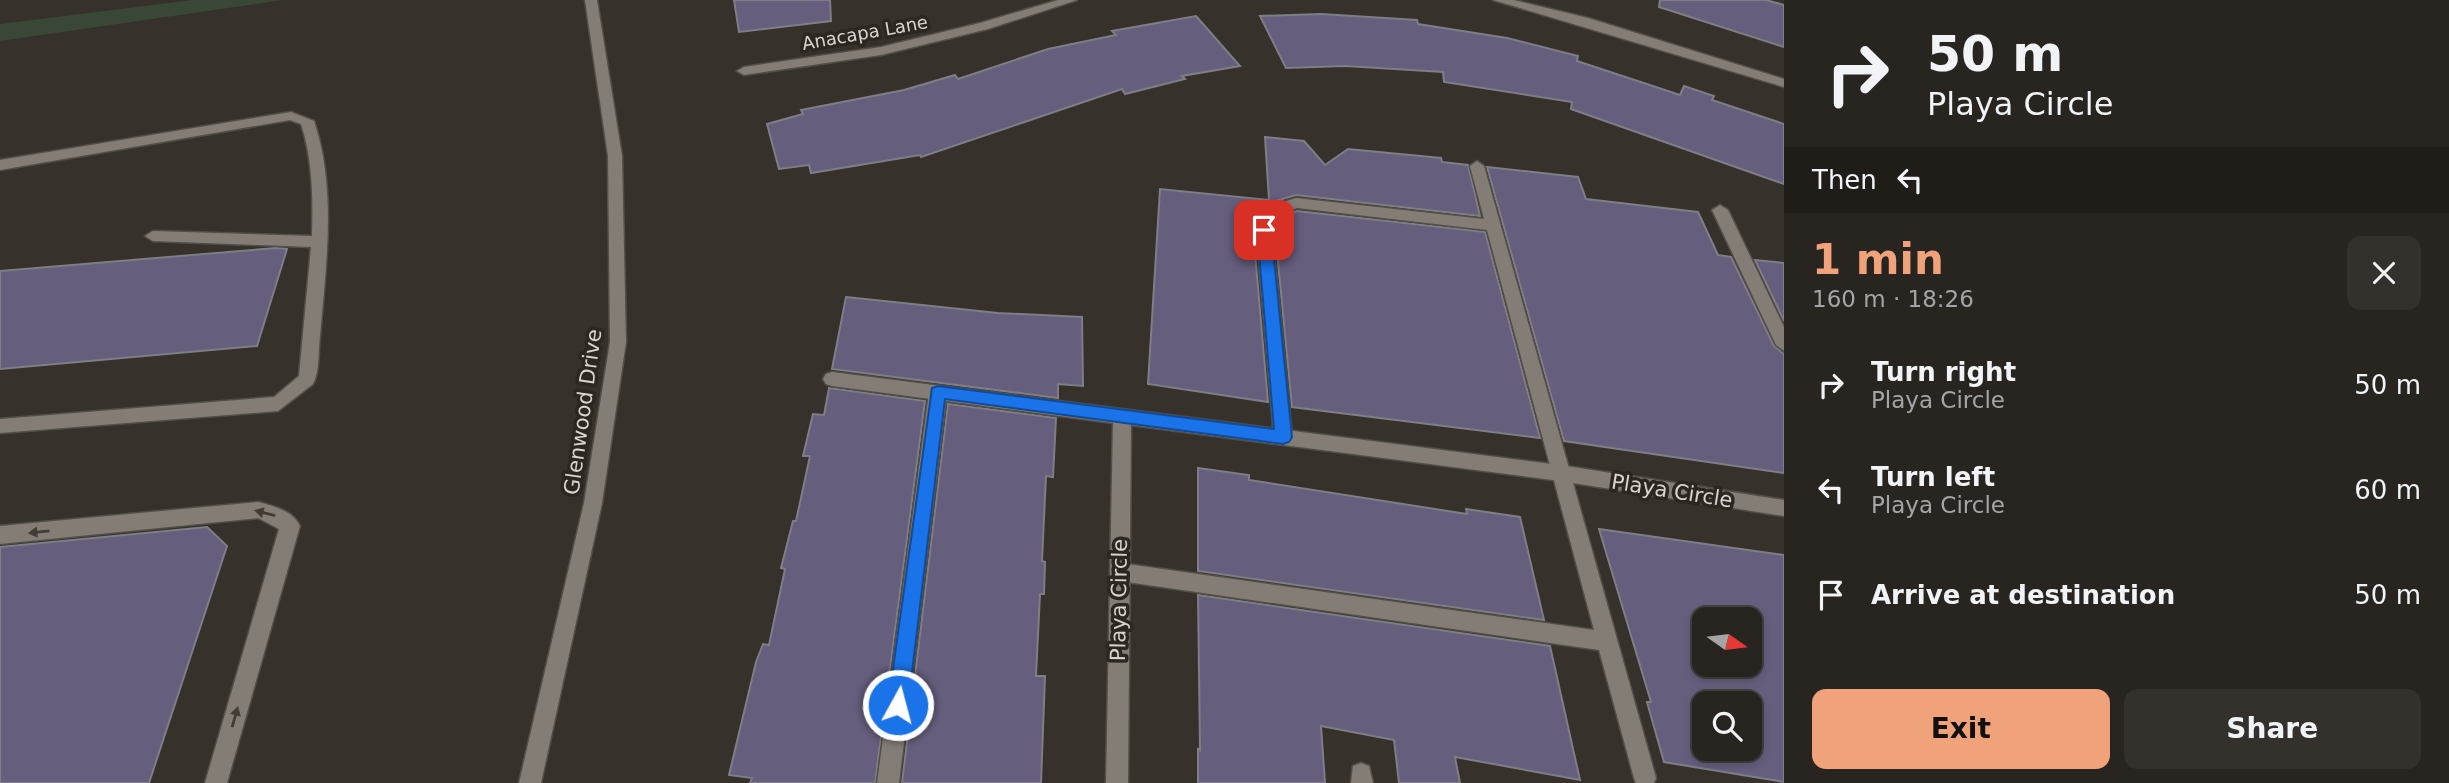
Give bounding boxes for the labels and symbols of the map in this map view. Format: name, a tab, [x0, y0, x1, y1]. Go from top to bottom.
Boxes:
street label: Anacapa Lane	[800, 11, 929, 54]
pin	[1234, 200, 1294, 260]
street label: Glenwood Drive	[559, 328, 607, 496]
street label: Playa Circle	[1610, 470, 1734, 512]
one-way arrow	[254, 507, 276, 518]
one-way arrow	[28, 526, 50, 537]
street label: Playa Circle	[1106, 539, 1132, 661]
north arrow	[1692, 607, 1762, 677]
position arrow	[861, 668, 935, 742]
one-way arrow	[230, 707, 240, 728]

